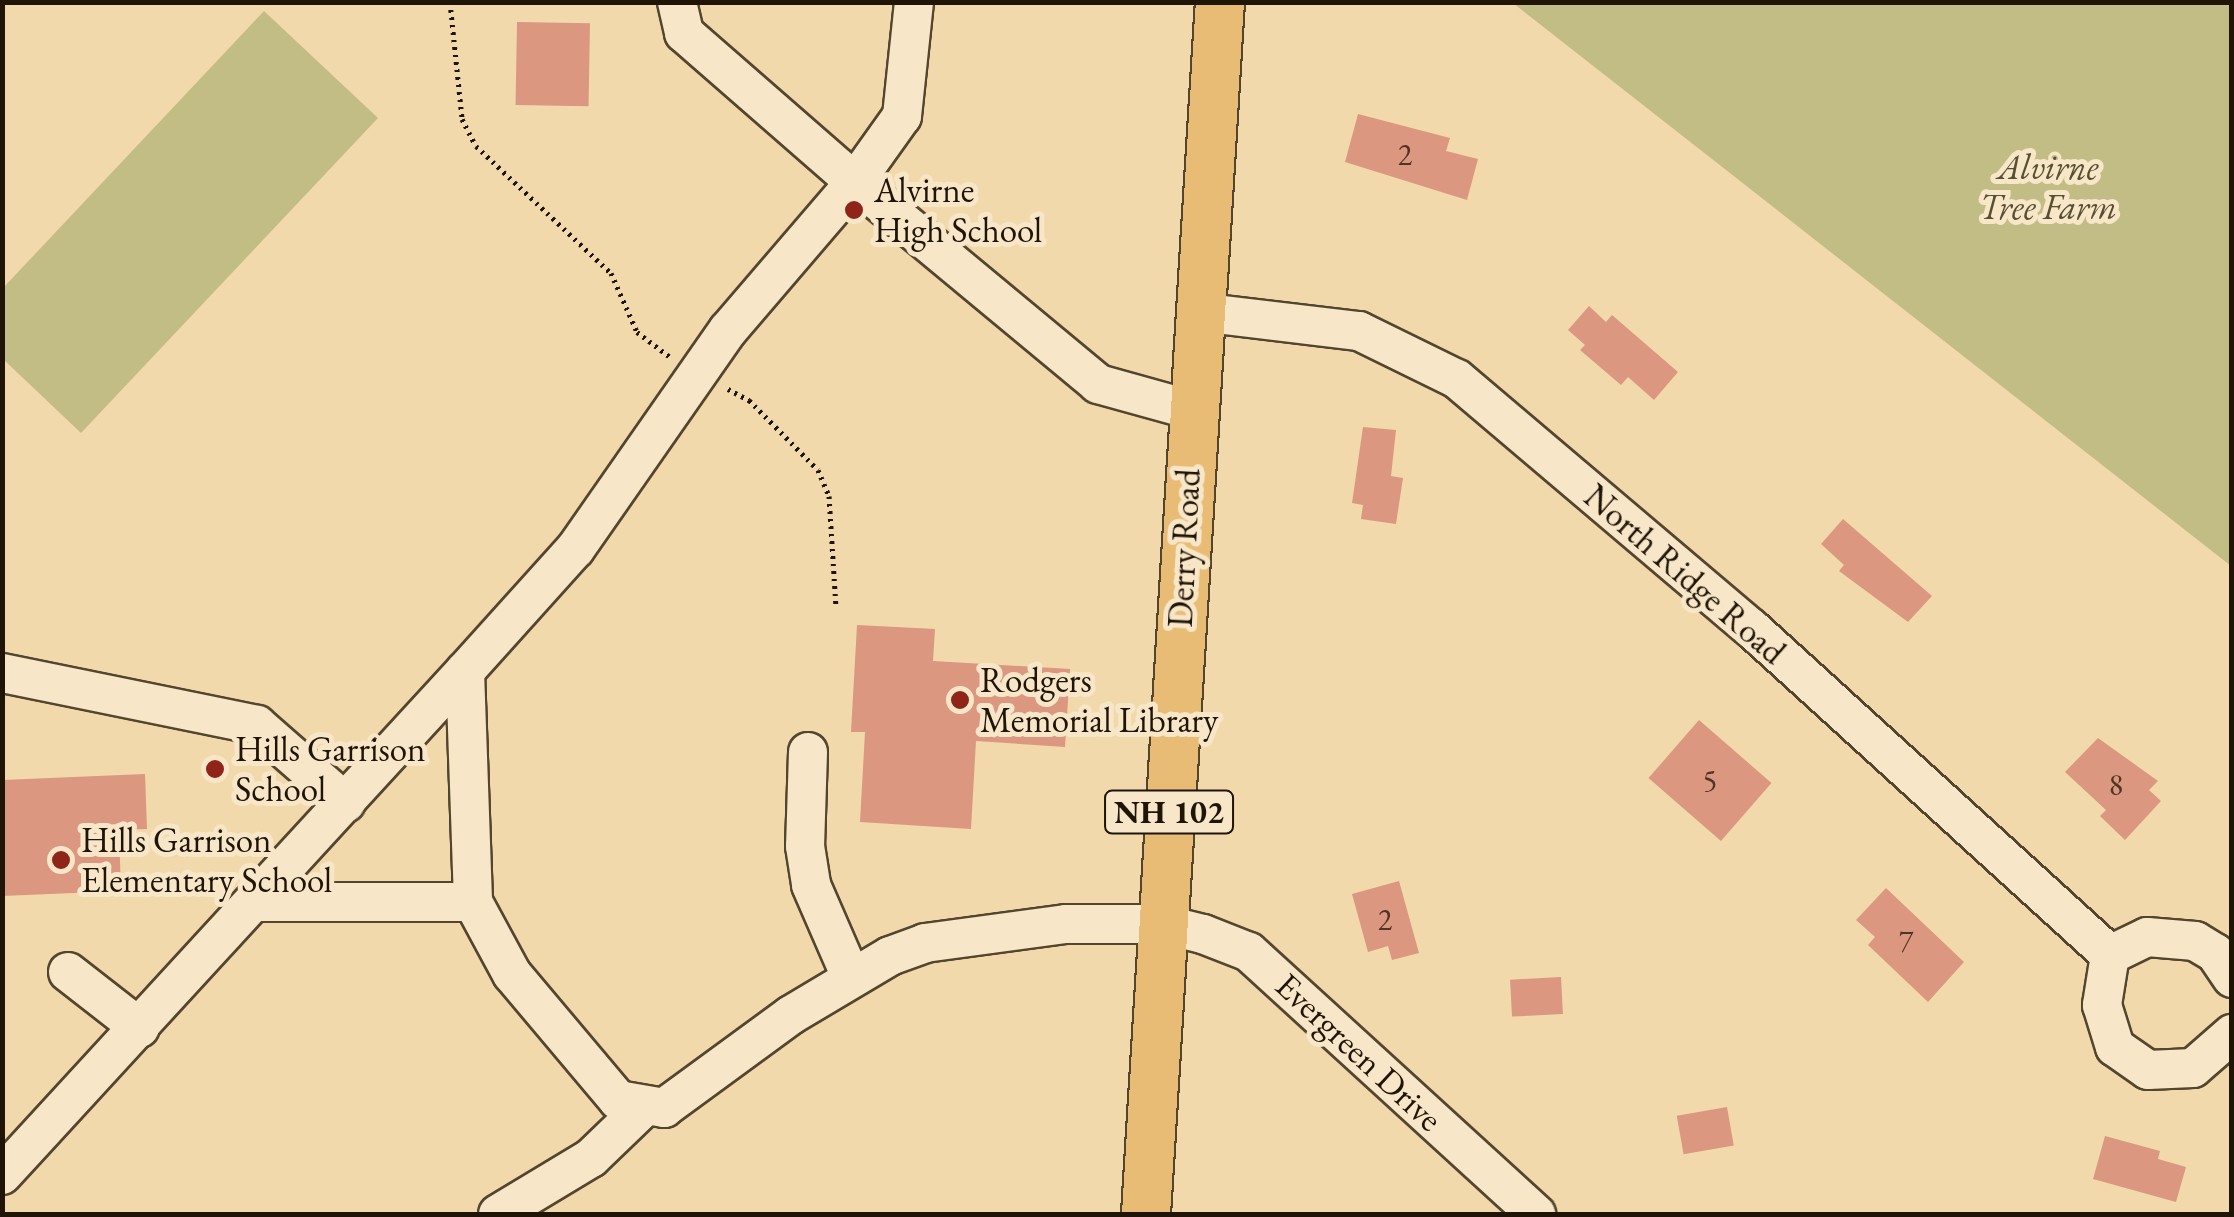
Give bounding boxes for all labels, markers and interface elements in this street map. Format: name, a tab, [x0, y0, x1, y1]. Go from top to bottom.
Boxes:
house number: 2	[1398, 137, 1412, 173]
park label: Alvirne Tree Farm	[1979, 146, 2117, 228]
place label: Alvirne High School	[874, 169, 1042, 251]
marker: Alvirne High School	[843, 199, 865, 221]
street label: Derry Road	[1159, 468, 1209, 628]
street label: North Ridge Road	[1576, 475, 1794, 673]
place label: Rodgers Memorial Library	[980, 659, 1218, 741]
marker: Rodgers Memorial Library	[949, 689, 971, 711]
place label: Hills Garrison School	[235, 728, 426, 810]
marker: Hills Garrison School	[204, 758, 226, 780]
house number: 5	[1703, 763, 1717, 799]
house number: 8	[2109, 767, 2123, 803]
road number: NH 102	[1104, 785, 1234, 839]
place label: Hills Garrison Elementary School	[81, 819, 332, 901]
marker: Hills Garrison Elementary School	[50, 849, 72, 871]
house number: 2	[1378, 902, 1392, 938]
house number: 7	[1899, 923, 1913, 959]
street label: Evergreen Drive	[1267, 964, 1451, 1140]

